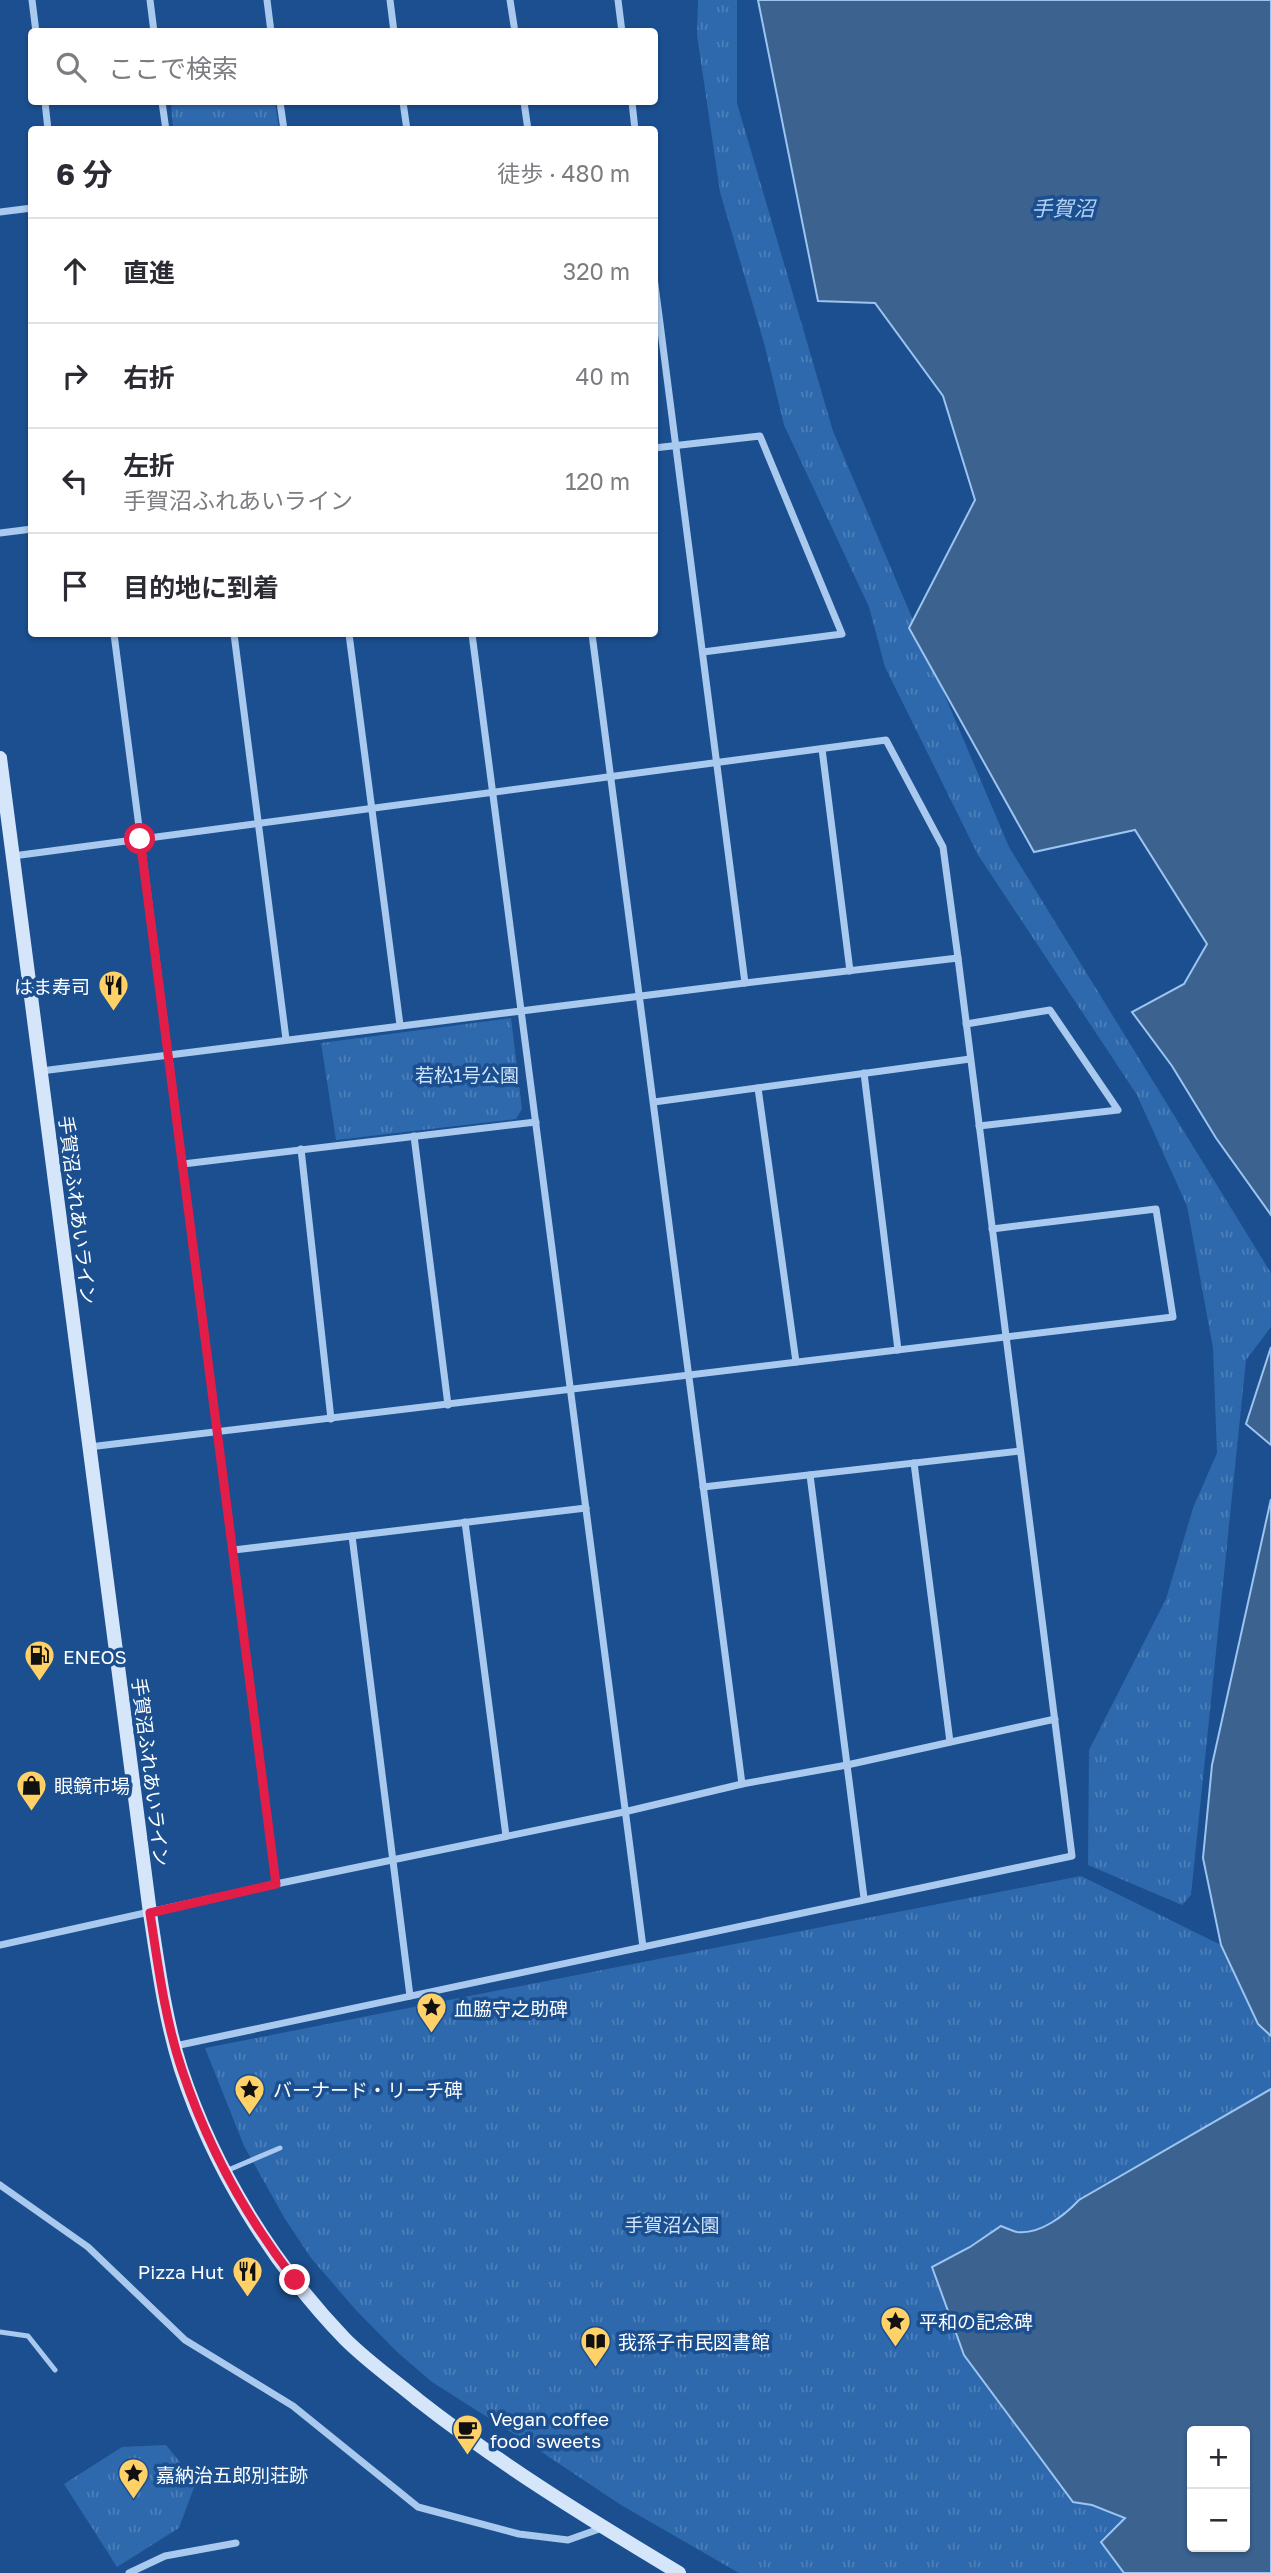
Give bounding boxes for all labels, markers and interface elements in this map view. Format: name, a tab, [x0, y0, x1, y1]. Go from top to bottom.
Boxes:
search box	[28, 28, 658, 105]
icon: search	[52, 48, 90, 86]
text: ここで検索	[108, 53, 238, 84]
text: 6 分	[56, 156, 113, 192]
text: 徒歩 · 480 m	[497, 159, 630, 187]
water label: 手賀沼	[1032, 195, 1097, 221]
icon: ahead	[56, 252, 94, 290]
text: 直進	[123, 257, 175, 288]
text: 320 m	[563, 257, 630, 285]
icon: right	[56, 357, 94, 395]
text: 右折	[123, 362, 175, 393]
text: 40 m	[576, 362, 630, 390]
text: 左折	[123, 450, 175, 481]
icon: left	[56, 462, 94, 500]
text: 120 m	[565, 467, 630, 495]
text: 手賀沼ふれあいライン	[123, 486, 353, 514]
icon: arrive	[56, 567, 94, 605]
text: 目的地に到着	[123, 572, 279, 603]
route start	[124, 823, 155, 854]
restaurant icon: はま寿司	[96, 969, 130, 1013]
place label: はま寿司	[14, 975, 90, 998]
park label: 若松1号公園	[415, 1063, 519, 1086]
street label: 手賀沼ふれあいライン	[55, 1114, 101, 1306]
fuel station icon: ENEOS	[23, 1639, 57, 1683]
place label: ENEOS	[63, 1645, 127, 1668]
street label: 手賀沼ふれあいライン	[128, 1676, 174, 1868]
shop icon: 眼鏡市場	[14, 1768, 48, 1812]
place label: 眼鏡市場	[54, 1774, 130, 1797]
place icon: 血脇守之助碑	[414, 1991, 448, 2035]
place label: 血脇守之助碑	[454, 1997, 568, 2020]
place icon: バーナード・リーチ碑	[233, 2072, 267, 2116]
place label: バーナード・リーチ碑	[273, 2078, 463, 2101]
park label: 手賀沼公園	[624, 2213, 720, 2236]
restaurant icon: Pizza Hut	[230, 2254, 264, 2298]
place label: Pizza Hut	[138, 2260, 224, 2283]
route end	[279, 2264, 310, 2295]
place icon: 平和の記念碑	[879, 2304, 913, 2348]
place label: 平和の記念碑	[919, 2310, 1033, 2333]
library icon: 我孫子市民図書館	[578, 2324, 612, 2368]
place label: 我孫子市民図書館	[618, 2330, 770, 2353]
place label: Vegan coffee food sweets	[490, 2407, 609, 2452]
cafe icon: Vegan coffee food sweets	[450, 2412, 484, 2456]
map controls	[1187, 2426, 1250, 2552]
button: +	[1187, 2426, 1250, 2489]
place icon: 嘉納治五郎別荘跡	[116, 2457, 150, 2501]
place label: 嘉納治五郎別荘跡	[156, 2463, 308, 2486]
button: −	[1187, 2489, 1250, 2552]

